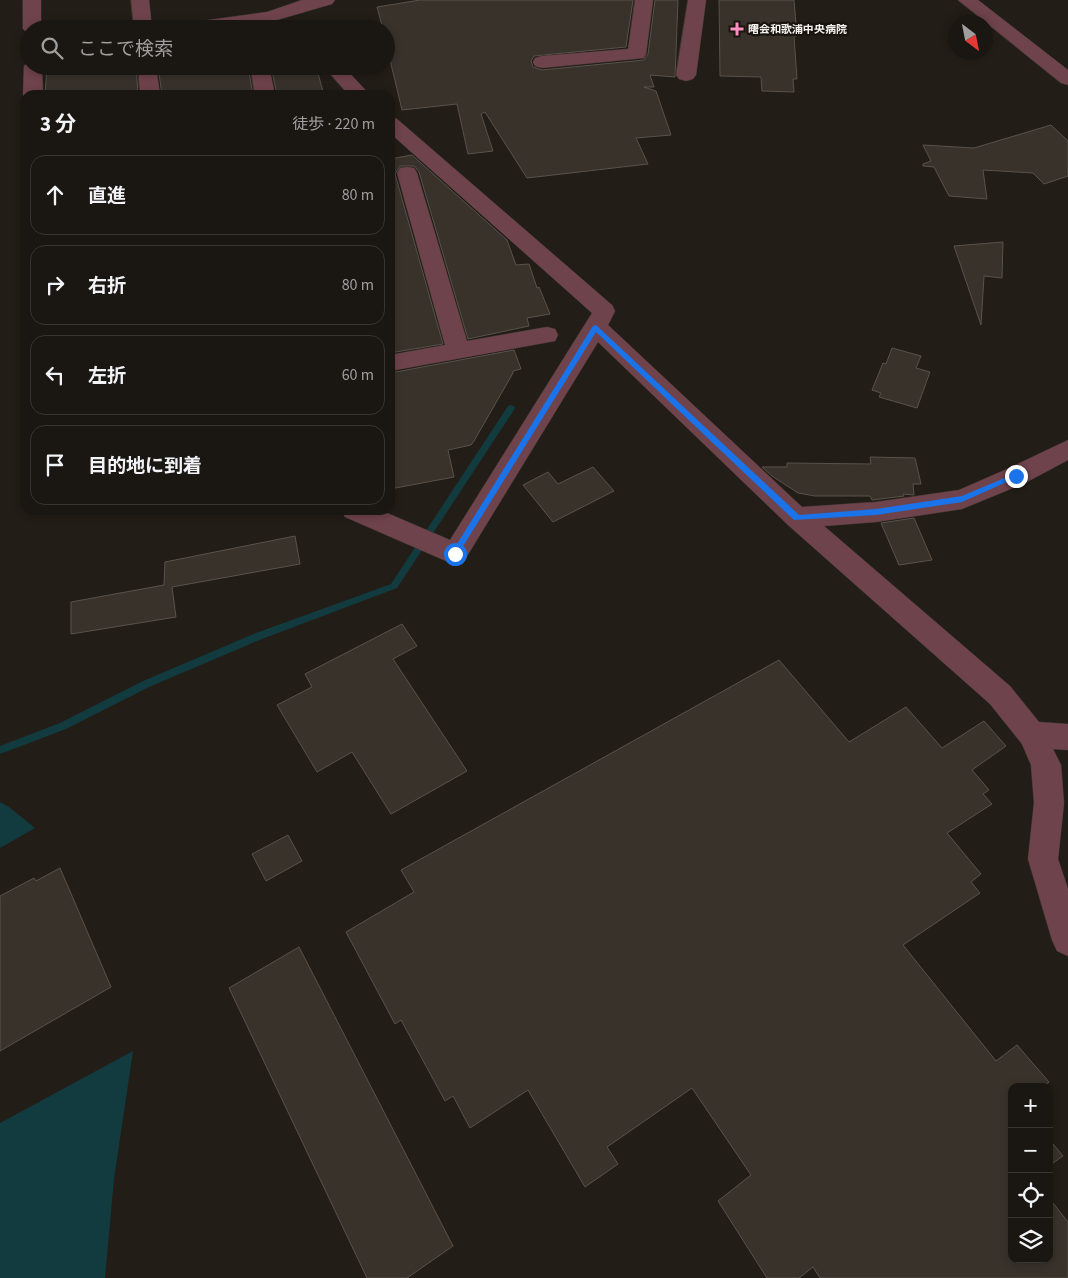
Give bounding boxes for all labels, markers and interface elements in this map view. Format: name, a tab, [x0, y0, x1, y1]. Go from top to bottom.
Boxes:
north arrow	[948, 15, 993, 60]
search box	[20, 20, 395, 75]
marker: 曙会和歌浦中央病院	[730, 22, 744, 36]
place label: 曙会和歌浦中央病院	[748, 22, 847, 37]
icon: search	[38, 34, 66, 62]
text: ここで検索	[78, 36, 173, 63]
text: 3 分	[40, 109, 76, 139]
text: 徒歩 · 220 m	[292, 113, 375, 135]
icon: ahead	[41, 181, 69, 209]
text: 直進	[88, 183, 126, 210]
text: 80 m	[342, 184, 374, 206]
icon: right	[41, 271, 69, 299]
text: 右折	[88, 273, 126, 300]
text: 80 m	[342, 274, 374, 296]
icon: left	[41, 361, 69, 389]
text: 左折	[88, 363, 126, 390]
text: 60 m	[342, 364, 374, 386]
icon: arrive	[41, 451, 69, 479]
text: 目的地に到着	[88, 453, 202, 480]
route end	[1005, 465, 1028, 488]
route start	[444, 543, 467, 566]
map controls	[1008, 1083, 1053, 1263]
button: +	[1008, 1083, 1053, 1128]
button: −	[1008, 1128, 1053, 1173]
button: locate	[1008, 1173, 1053, 1218]
button: layers	[1008, 1218, 1053, 1263]

